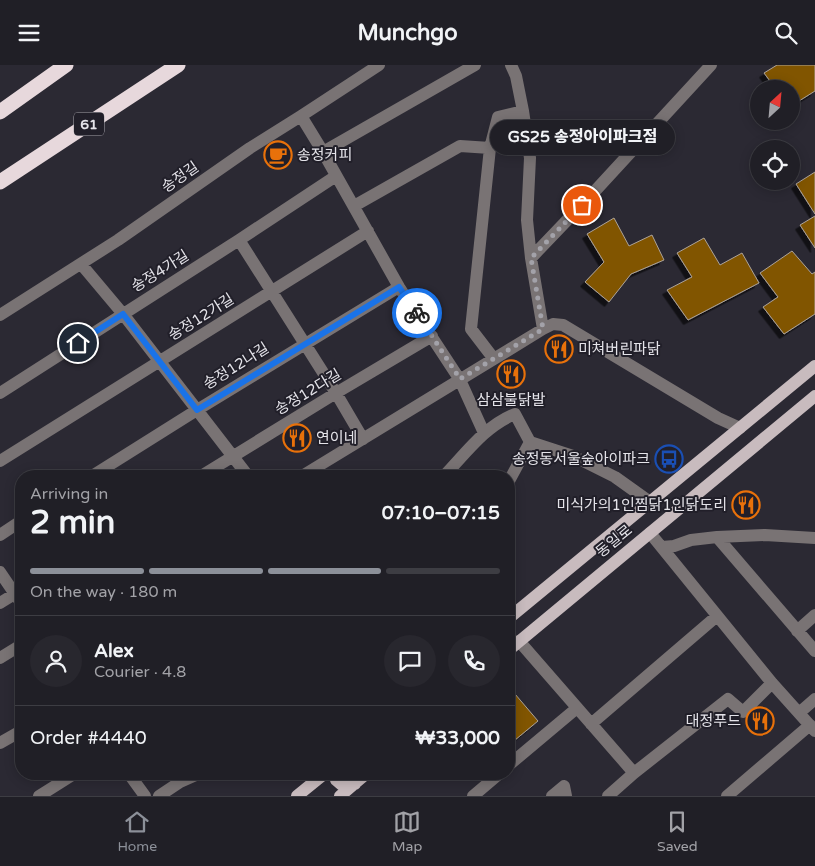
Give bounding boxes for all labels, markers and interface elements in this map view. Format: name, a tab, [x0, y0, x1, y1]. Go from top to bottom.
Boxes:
icon: menu	[15, 19, 43, 47]
icon: search	[772, 19, 800, 47]
text: Munchgo	[357, 20, 458, 46]
north arrow	[750, 80, 800, 130]
map controls	[750, 80, 800, 190]
road number: 61	[74, 113, 104, 135]
callout: GS25 송정아이파크점	[490, 120, 674, 155]
text: GS25 송정아이파크점	[508, 127, 657, 147]
cafe icon: 송정커피	[263, 140, 293, 170]
button: locate	[750, 140, 800, 190]
place label: 송정커피	[297, 146, 352, 164]
street label: 송정길	[158, 158, 202, 196]
pin	[561, 184, 603, 226]
icon: bag	[568, 191, 596, 219]
street label: 송정4가길	[128, 246, 192, 296]
courier	[392, 288, 442, 338]
street label: 송정12가길	[165, 290, 237, 344]
icon: bike	[403, 299, 431, 327]
pin	[57, 322, 99, 364]
icon: home	[64, 329, 92, 357]
restaurant icon: 미쳐버린파닭	[544, 334, 574, 364]
street label: 송정12나길	[200, 339, 272, 393]
place label: 미쳐버린파닭	[578, 340, 661, 358]
restaurant icon: 삼삼불닭발	[496, 359, 526, 389]
street label: 송정12다길	[272, 365, 344, 419]
place label: 삼삼불닭발	[476, 391, 546, 409]
restaurant icon: 연이네	[282, 423, 312, 453]
place label: 연이네	[316, 429, 357, 447]
bus stop icon: 송정동서울숲아이파크	[654, 444, 684, 474]
place label: 송정동서울숲아이파크	[512, 450, 650, 468]
text: Arriving in	[30, 484, 108, 504]
restaurant icon: 미식가의1인찜닭1인닭도리	[731, 490, 761, 520]
place label: 미식가의1인찜닭1인닭도리	[556, 496, 727, 514]
text: 07:10–07:15	[382, 502, 500, 524]
text: 2 min	[30, 504, 115, 542]
street label: 동일로	[592, 521, 636, 561]
text: On the way · 180 m	[30, 582, 177, 602]
button: person	[30, 635, 82, 687]
button: chat	[384, 635, 436, 687]
button: phone	[448, 635, 500, 687]
text: Alex	[94, 640, 134, 662]
text: Courier · 4.8	[94, 662, 186, 682]
restaurant icon: 대정푸드	[745, 706, 775, 736]
place label: 대정푸드	[686, 712, 741, 730]
text: Order #4440	[30, 727, 147, 749]
text: ₩33,000	[415, 727, 500, 749]
tab: Home	[117, 808, 157, 855]
tab: Map	[392, 808, 422, 855]
tab: Saved	[657, 808, 698, 855]

